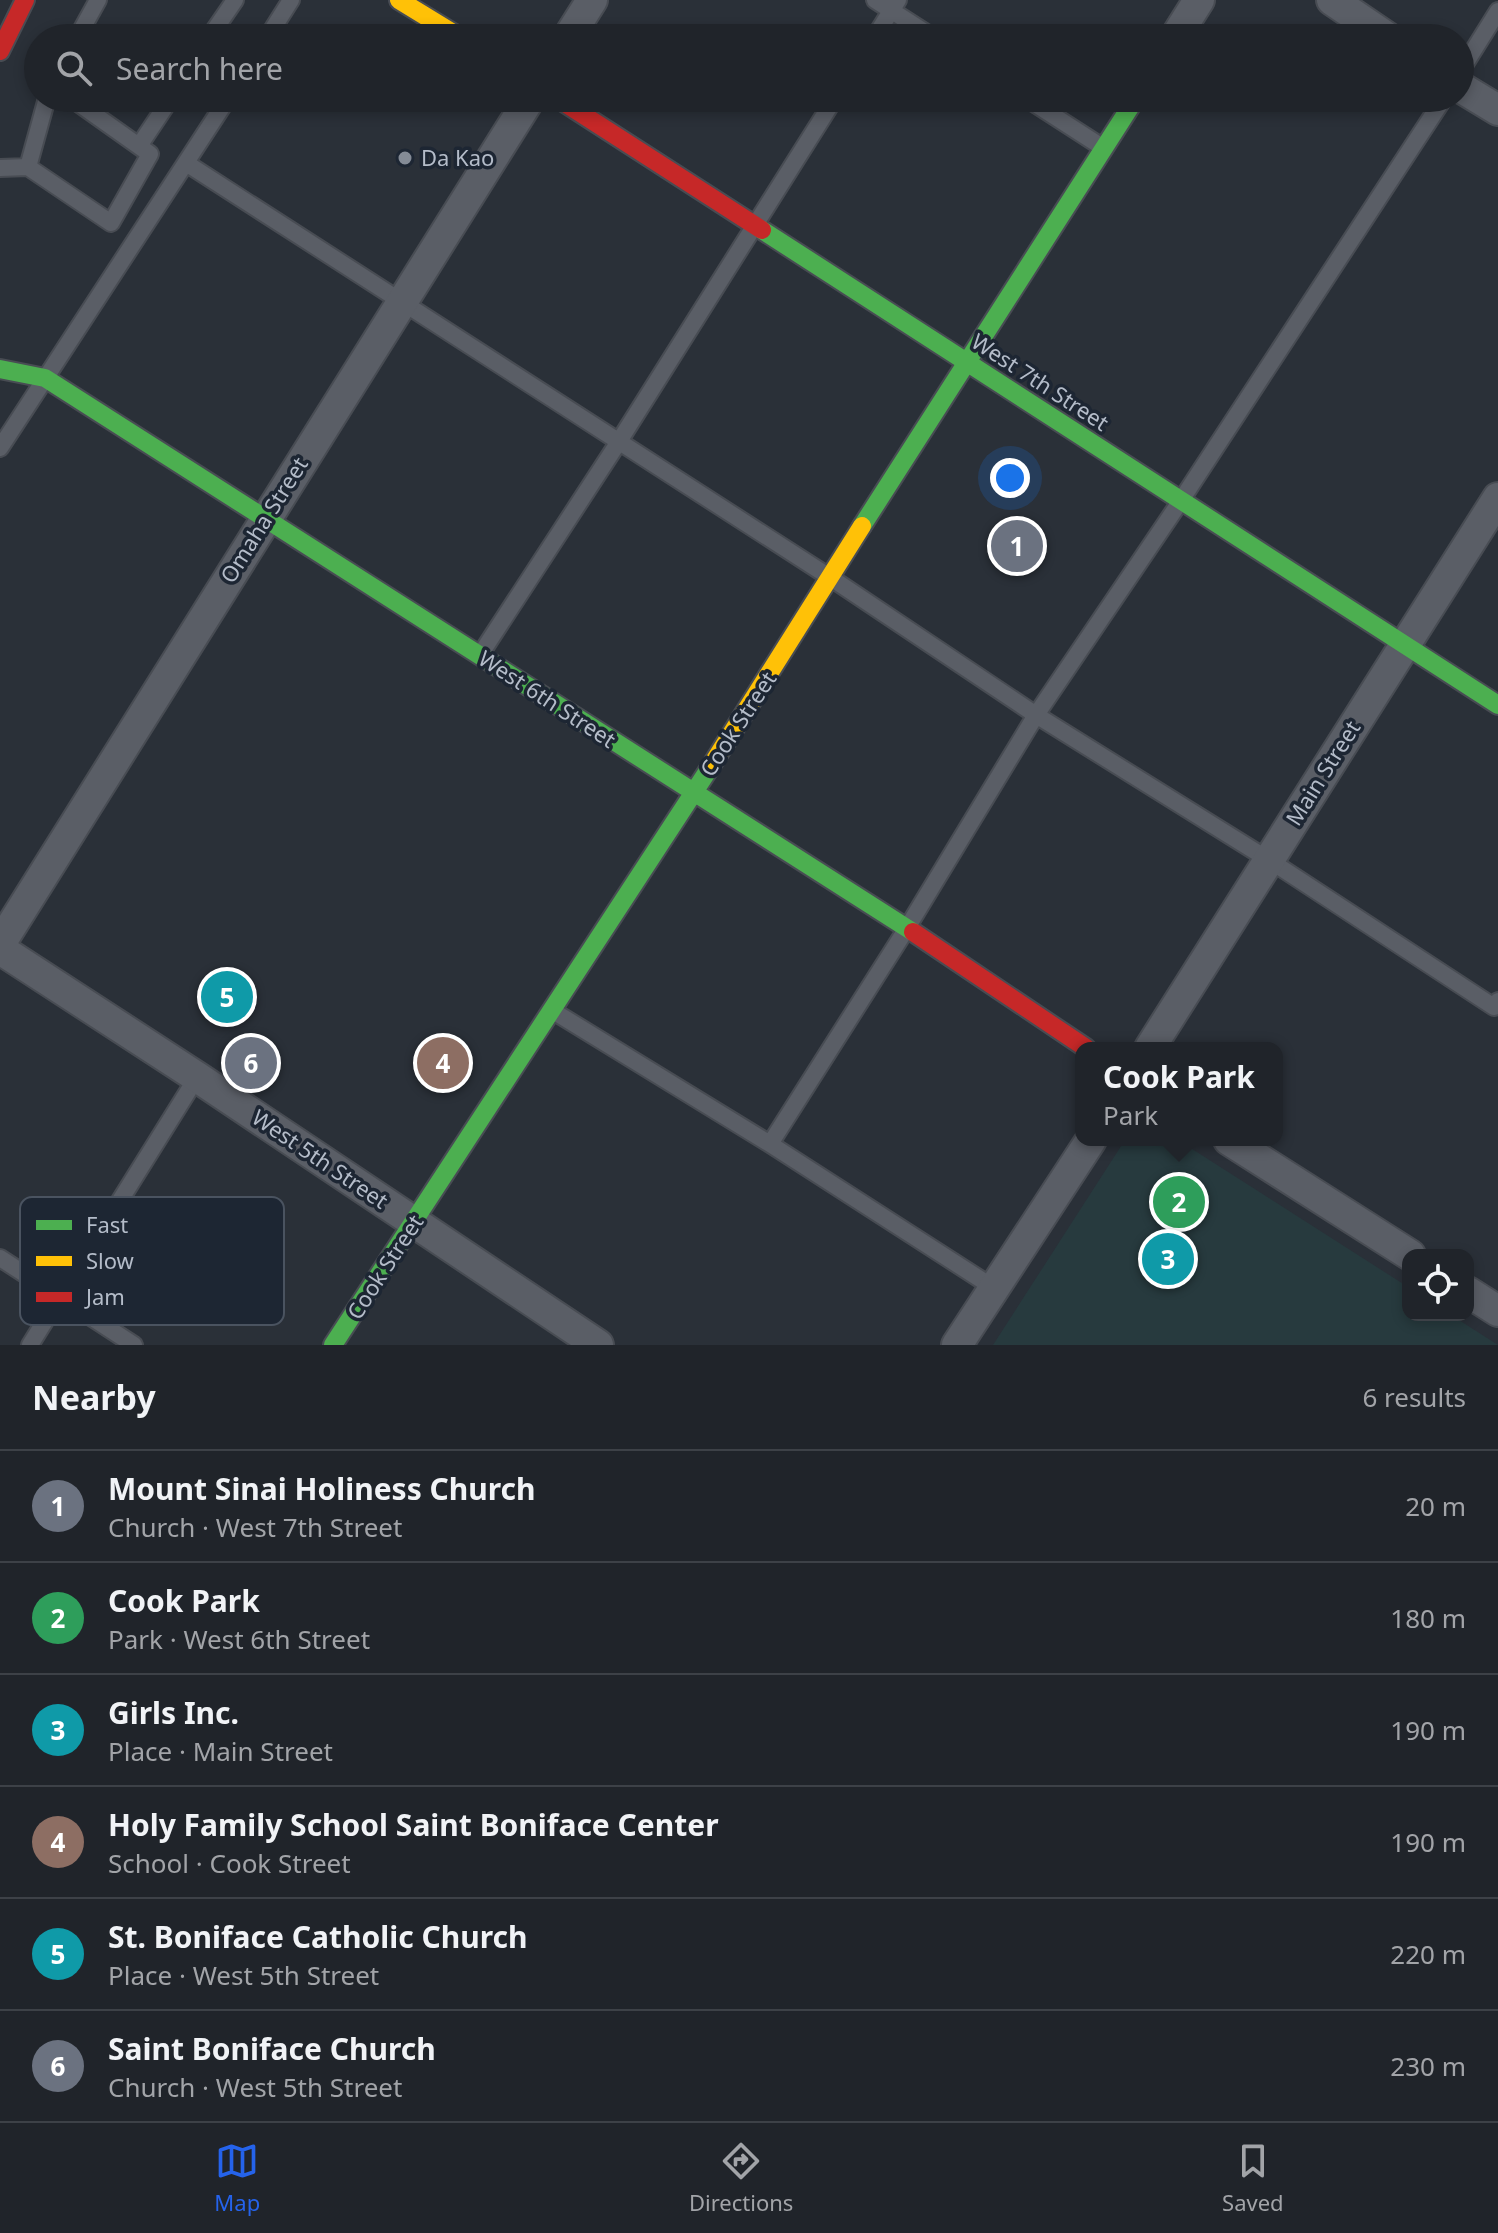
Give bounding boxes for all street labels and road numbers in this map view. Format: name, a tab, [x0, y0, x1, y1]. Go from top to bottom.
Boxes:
street label: West 7th Street	[966, 326, 1115, 437]
street label: Omaha Street	[212, 451, 314, 588]
street label: West 6th Street	[473, 643, 622, 754]
street label: Cook Street	[692, 665, 782, 782]
street label: Main Street	[1278, 714, 1366, 831]
street label: West 5th Street	[247, 1102, 394, 1215]
street label: Cook Street	[339, 1208, 429, 1325]

